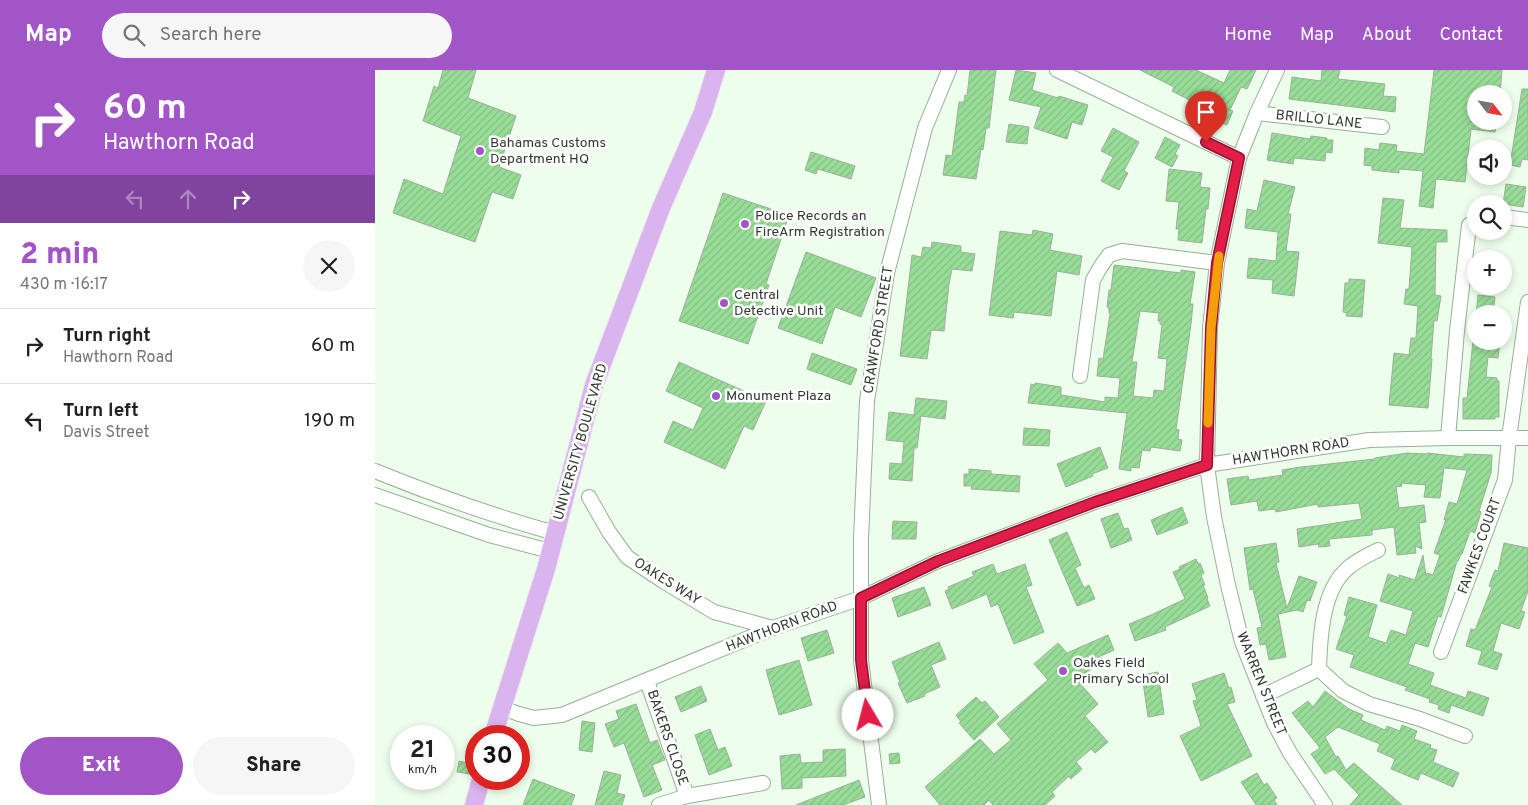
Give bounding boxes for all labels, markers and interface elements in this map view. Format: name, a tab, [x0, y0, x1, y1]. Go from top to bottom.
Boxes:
search box	[102, 13, 452, 58]
text: Map	[25, 20, 72, 50]
icon: search	[120, 21, 148, 49]
text: Search here	[160, 23, 261, 47]
text: Home	[1224, 24, 1272, 47]
text: Map	[1300, 24, 1334, 47]
text: About	[1362, 24, 1411, 47]
text: Contact	[1439, 24, 1503, 47]
north arrow	[1467, 85, 1513, 130]
map controls	[1467, 85, 1512, 350]
text: 60 m	[103, 87, 187, 131]
icon: right	[20, 90, 85, 155]
pin	[1185, 91, 1227, 142]
icon: arrive	[1192, 98, 1220, 126]
street label: BRILLO LANE	[1275, 107, 1363, 133]
text: Hawthorn Road	[103, 130, 255, 157]
place label: Bahamas Customs Department HQ	[490, 135, 606, 168]
button: sound	[1467, 140, 1512, 185]
marker: Bahamas Customs Department HQ	[474, 145, 486, 157]
icon: left	[121, 185, 149, 213]
icon: ahead	[174, 185, 202, 213]
icon: right	[227, 185, 255, 213]
button: search	[1467, 195, 1512, 240]
place label: Police Records an FireArm Registration	[755, 208, 885, 241]
marker: Police Records an FireArm Registration	[739, 218, 751, 230]
text: 2 min	[20, 237, 99, 274]
button: close	[303, 240, 355, 292]
button: +	[1467, 250, 1512, 295]
street label: CRAWFORD STREET	[861, 265, 897, 395]
text: 430 m · 16:17	[20, 275, 108, 295]
place label: Central Detective Unit	[734, 287, 823, 320]
marker: Central Detective Unit	[718, 297, 730, 309]
button: −	[1467, 305, 1512, 350]
text: Turn right	[63, 324, 151, 348]
icon: right	[20, 332, 48, 360]
text: 60 m	[311, 334, 355, 358]
text: Hawthorn Road	[63, 348, 173, 368]
street label: UNIVERSITY BOULEVARD	[550, 362, 612, 522]
place label: Monument Plaza	[726, 388, 831, 405]
marker: Monument Plaza	[710, 390, 722, 402]
text: Turn left	[63, 399, 139, 423]
icon: left	[20, 407, 48, 435]
text: 190 m	[304, 409, 355, 433]
text: Davis Street	[63, 423, 150, 443]
street label: HAWTHORN ROAD	[1231, 434, 1351, 470]
street label: FAWKES COURT	[1455, 495, 1505, 597]
street label: OAKES WAY	[630, 555, 704, 609]
street label: HAWTHORN ROAD	[724, 598, 840, 656]
street label: WARREN STREET	[1232, 629, 1290, 739]
place label: Oakes Field Primary School	[1073, 655, 1169, 688]
marker: Oakes Field Primary School	[1057, 665, 1069, 677]
street label: BAKERS CLOSE	[643, 688, 691, 788]
position arrow	[841, 688, 893, 740]
speed limit sign: 30	[465, 725, 530, 790]
text: 21	[410, 735, 435, 767]
button: Exit	[20, 737, 183, 795]
button: Share	[193, 737, 355, 795]
text: km/h	[408, 762, 437, 778]

